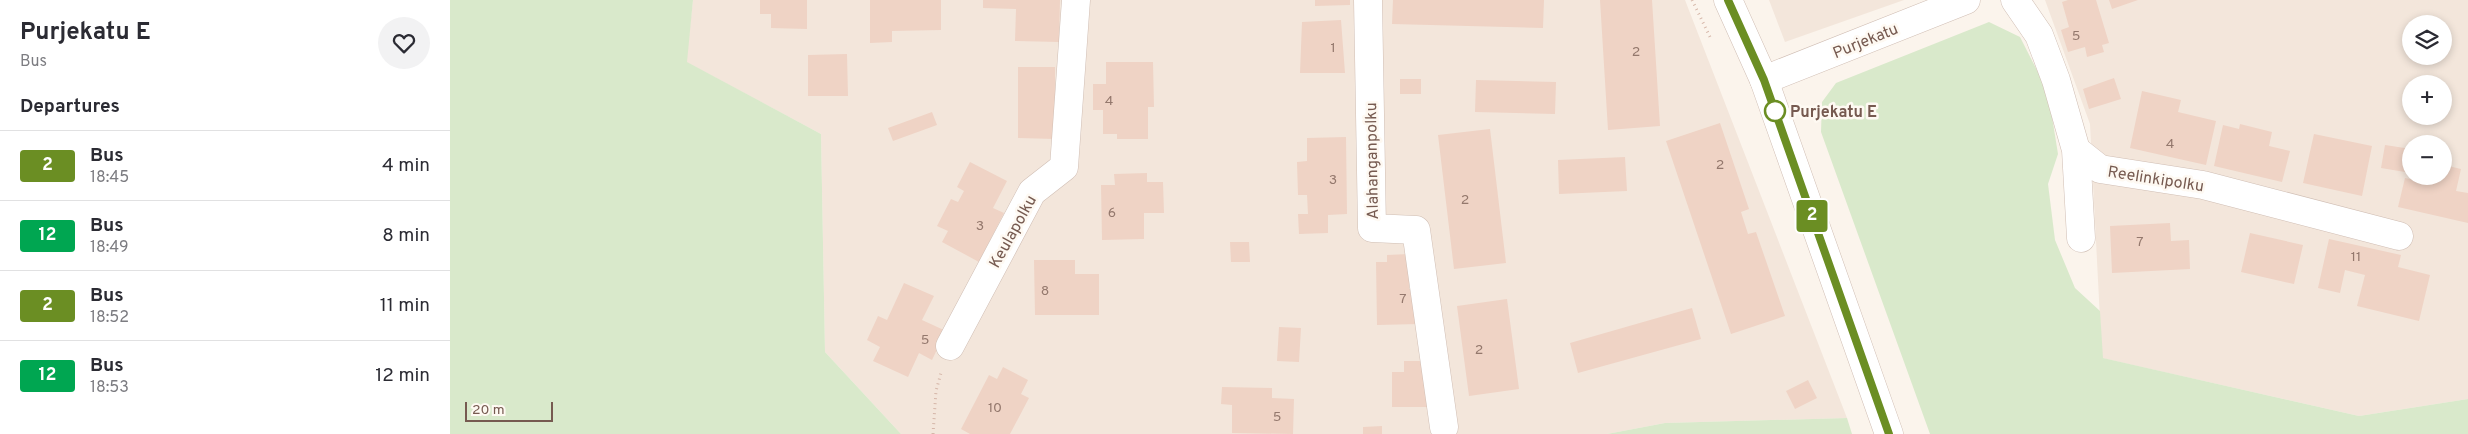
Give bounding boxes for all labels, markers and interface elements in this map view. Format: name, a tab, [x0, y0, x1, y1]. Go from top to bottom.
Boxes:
map controls	[2402, 15, 2452, 185]
button: layers	[2402, 15, 2452, 65]
button: heart	[378, 17, 430, 69]
text: Purjekatu E	[20, 18, 151, 48]
street label: Purjekatu	[1830, 20, 1901, 64]
house number: 5	[2072, 28, 2080, 45]
house number: 1	[1330, 40, 1336, 57]
house number: 2	[1632, 44, 1640, 61]
text: Bus	[20, 52, 47, 72]
button: +	[2402, 75, 2452, 125]
house number: 4	[1105, 93, 1113, 110]
text: Departures	[20, 95, 120, 119]
marker: Purjekatu E	[1764, 100, 1786, 122]
street label: Alahanganpolku	[1362, 102, 1384, 220]
place label: Purjekatu E	[1790, 103, 1877, 123]
button: −	[2402, 135, 2452, 185]
house number: 4	[2166, 136, 2174, 153]
text: Bus	[90, 144, 124, 168]
text: 2	[42, 154, 53, 177]
text: 4 min	[382, 154, 430, 178]
house number: 2	[1716, 157, 1724, 174]
street label: Reelinkipolku	[2106, 162, 2205, 197]
text: 18:45	[90, 168, 129, 188]
house number: 3	[1329, 172, 1337, 189]
street label: Keulapolku	[986, 192, 1042, 272]
house number: 2	[1461, 192, 1469, 209]
line badge: 2	[1796, 200, 1828, 232]
text: 2	[1806, 204, 1818, 227]
house number: 6	[1108, 205, 1116, 222]
text: Bus	[90, 214, 124, 238]
house number: 3	[976, 218, 984, 235]
text: 12	[38, 224, 57, 247]
text: 8 min	[382, 224, 430, 248]
house number: 7	[2136, 234, 2144, 251]
text: 18:49	[90, 238, 129, 258]
house number: 11	[2351, 249, 2361, 266]
house number: 8	[1041, 283, 1049, 300]
text: Bus	[90, 284, 124, 308]
house number: 7	[1399, 291, 1407, 308]
text: 2	[42, 294, 53, 317]
text: 11 min	[380, 294, 430, 318]
text: 18:52	[90, 308, 129, 328]
house number: 5	[921, 332, 929, 349]
house number: 2	[1475, 342, 1483, 359]
text: Bus	[90, 354, 124, 378]
text: 12	[38, 364, 57, 387]
text: 12 min	[375, 364, 430, 388]
text: 18:53	[90, 378, 129, 398]
scale bar	[465, 399, 552, 422]
house number: 10	[988, 400, 1002, 417]
text: 20 m	[472, 402, 505, 419]
house number: 5	[1273, 409, 1281, 426]

